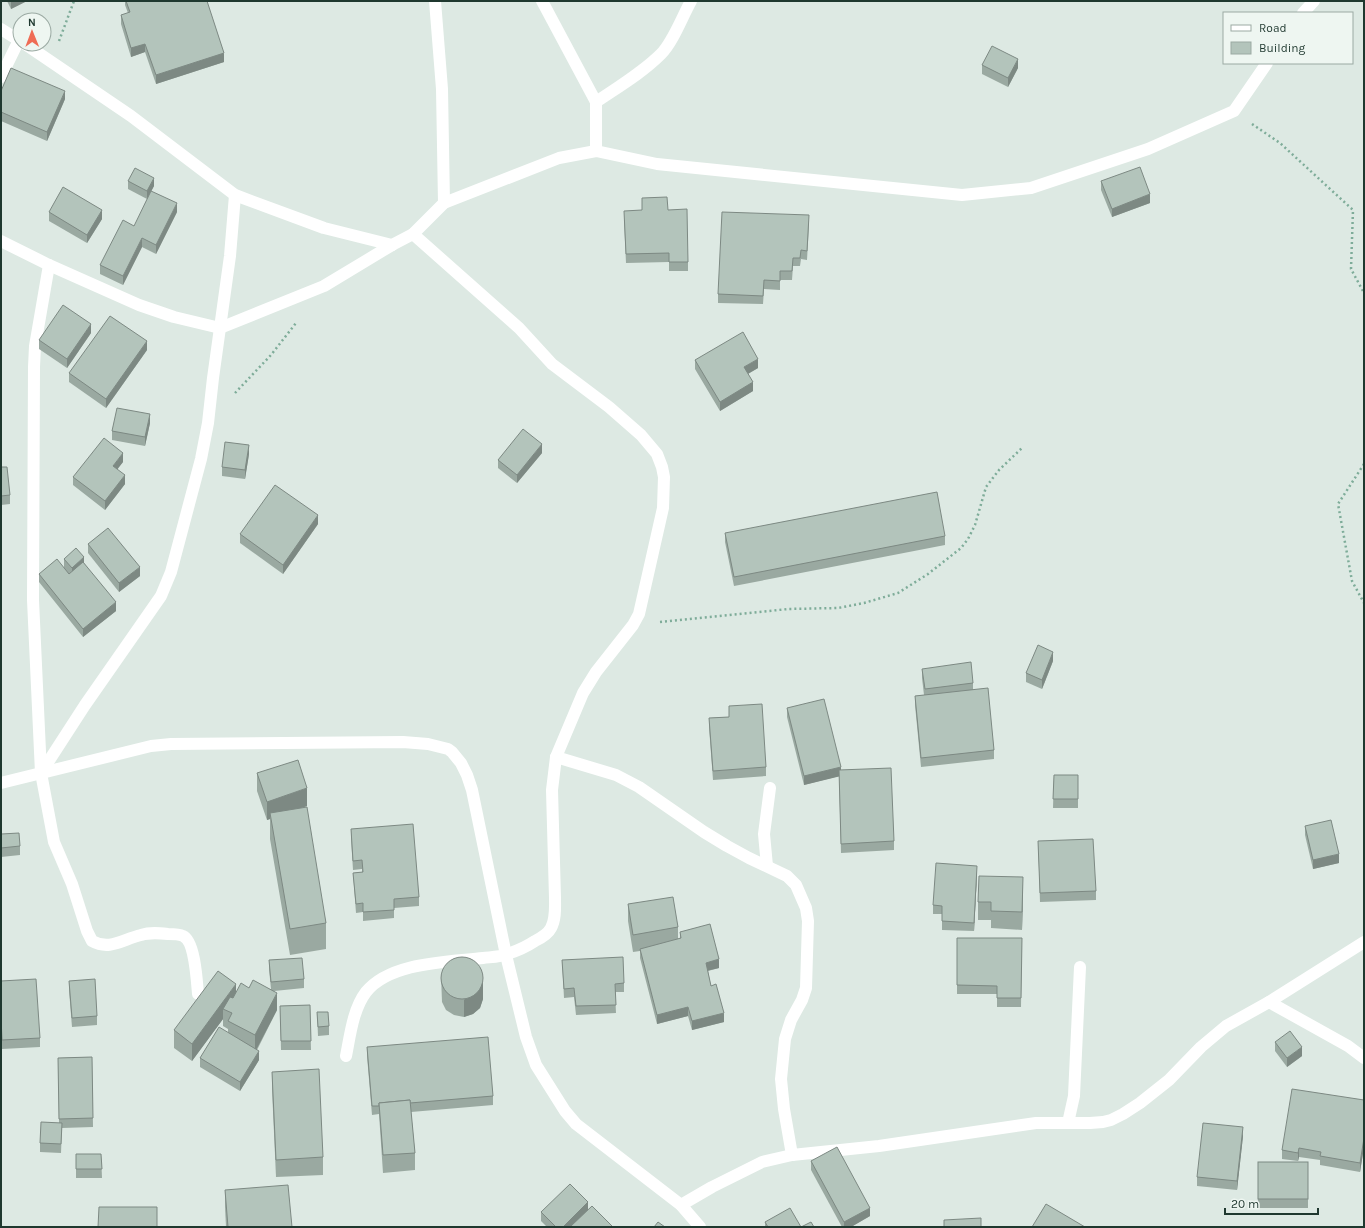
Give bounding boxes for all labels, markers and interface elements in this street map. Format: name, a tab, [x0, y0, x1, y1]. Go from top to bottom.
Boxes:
north arrow	[12, 12, 52, 52]
legend	[1223, 12, 1353, 64]
text: N	[28, 16, 36, 29]
text: Road	[1259, 21, 1287, 35]
text: Building	[1259, 41, 1306, 55]
scale bar	[1225, 1190, 1318, 1216]
text: 20 m	[1231, 1197, 1259, 1211]

